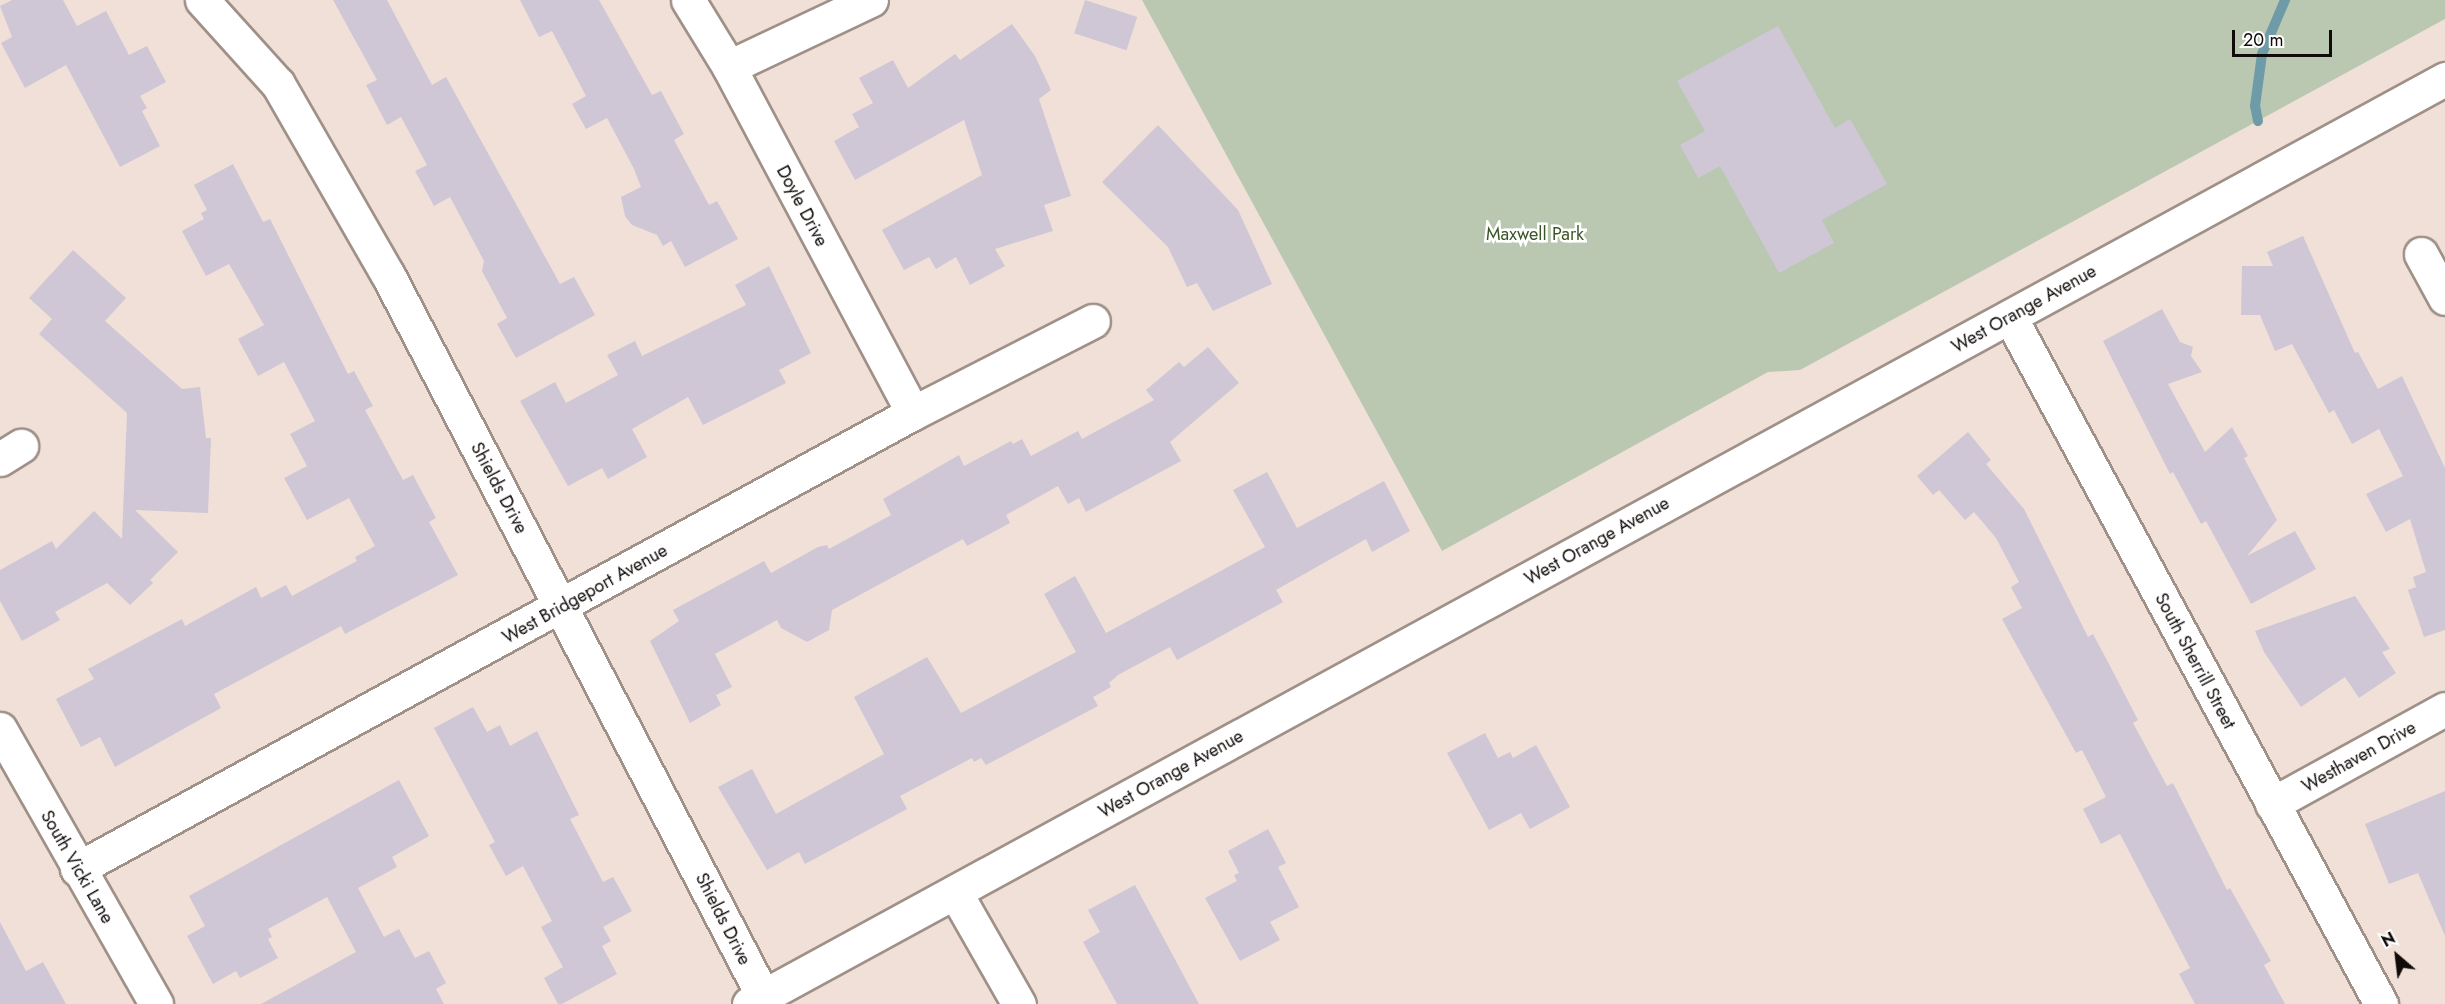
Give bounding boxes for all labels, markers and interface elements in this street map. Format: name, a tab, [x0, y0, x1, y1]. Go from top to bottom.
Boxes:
scale bar	[2235, 18, 2336, 56]
text: 20 m	[2243, 27, 2283, 53]
street label: Doyle Drive	[772, 162, 832, 250]
park label: Maxwell Park	[1486, 223, 1584, 245]
street label: West Orange Avenue	[1948, 260, 2100, 358]
street label: Shields Drive	[466, 439, 532, 537]
street label: West Orange Avenue	[1521, 492, 1673, 590]
street label: West Bridgeport Avenue	[499, 540, 671, 648]
street label: South Sherrill Street	[2150, 589, 2240, 733]
street label: Westhaven Drive	[2298, 717, 2420, 797]
street label: West Orange Avenue	[1095, 725, 1247, 823]
street label: South Vicki Lane	[36, 807, 118, 927]
street label: Shields Drive	[691, 869, 755, 969]
north arrow	[2367, 926, 2427, 986]
text: N	[2377, 927, 2399, 953]

